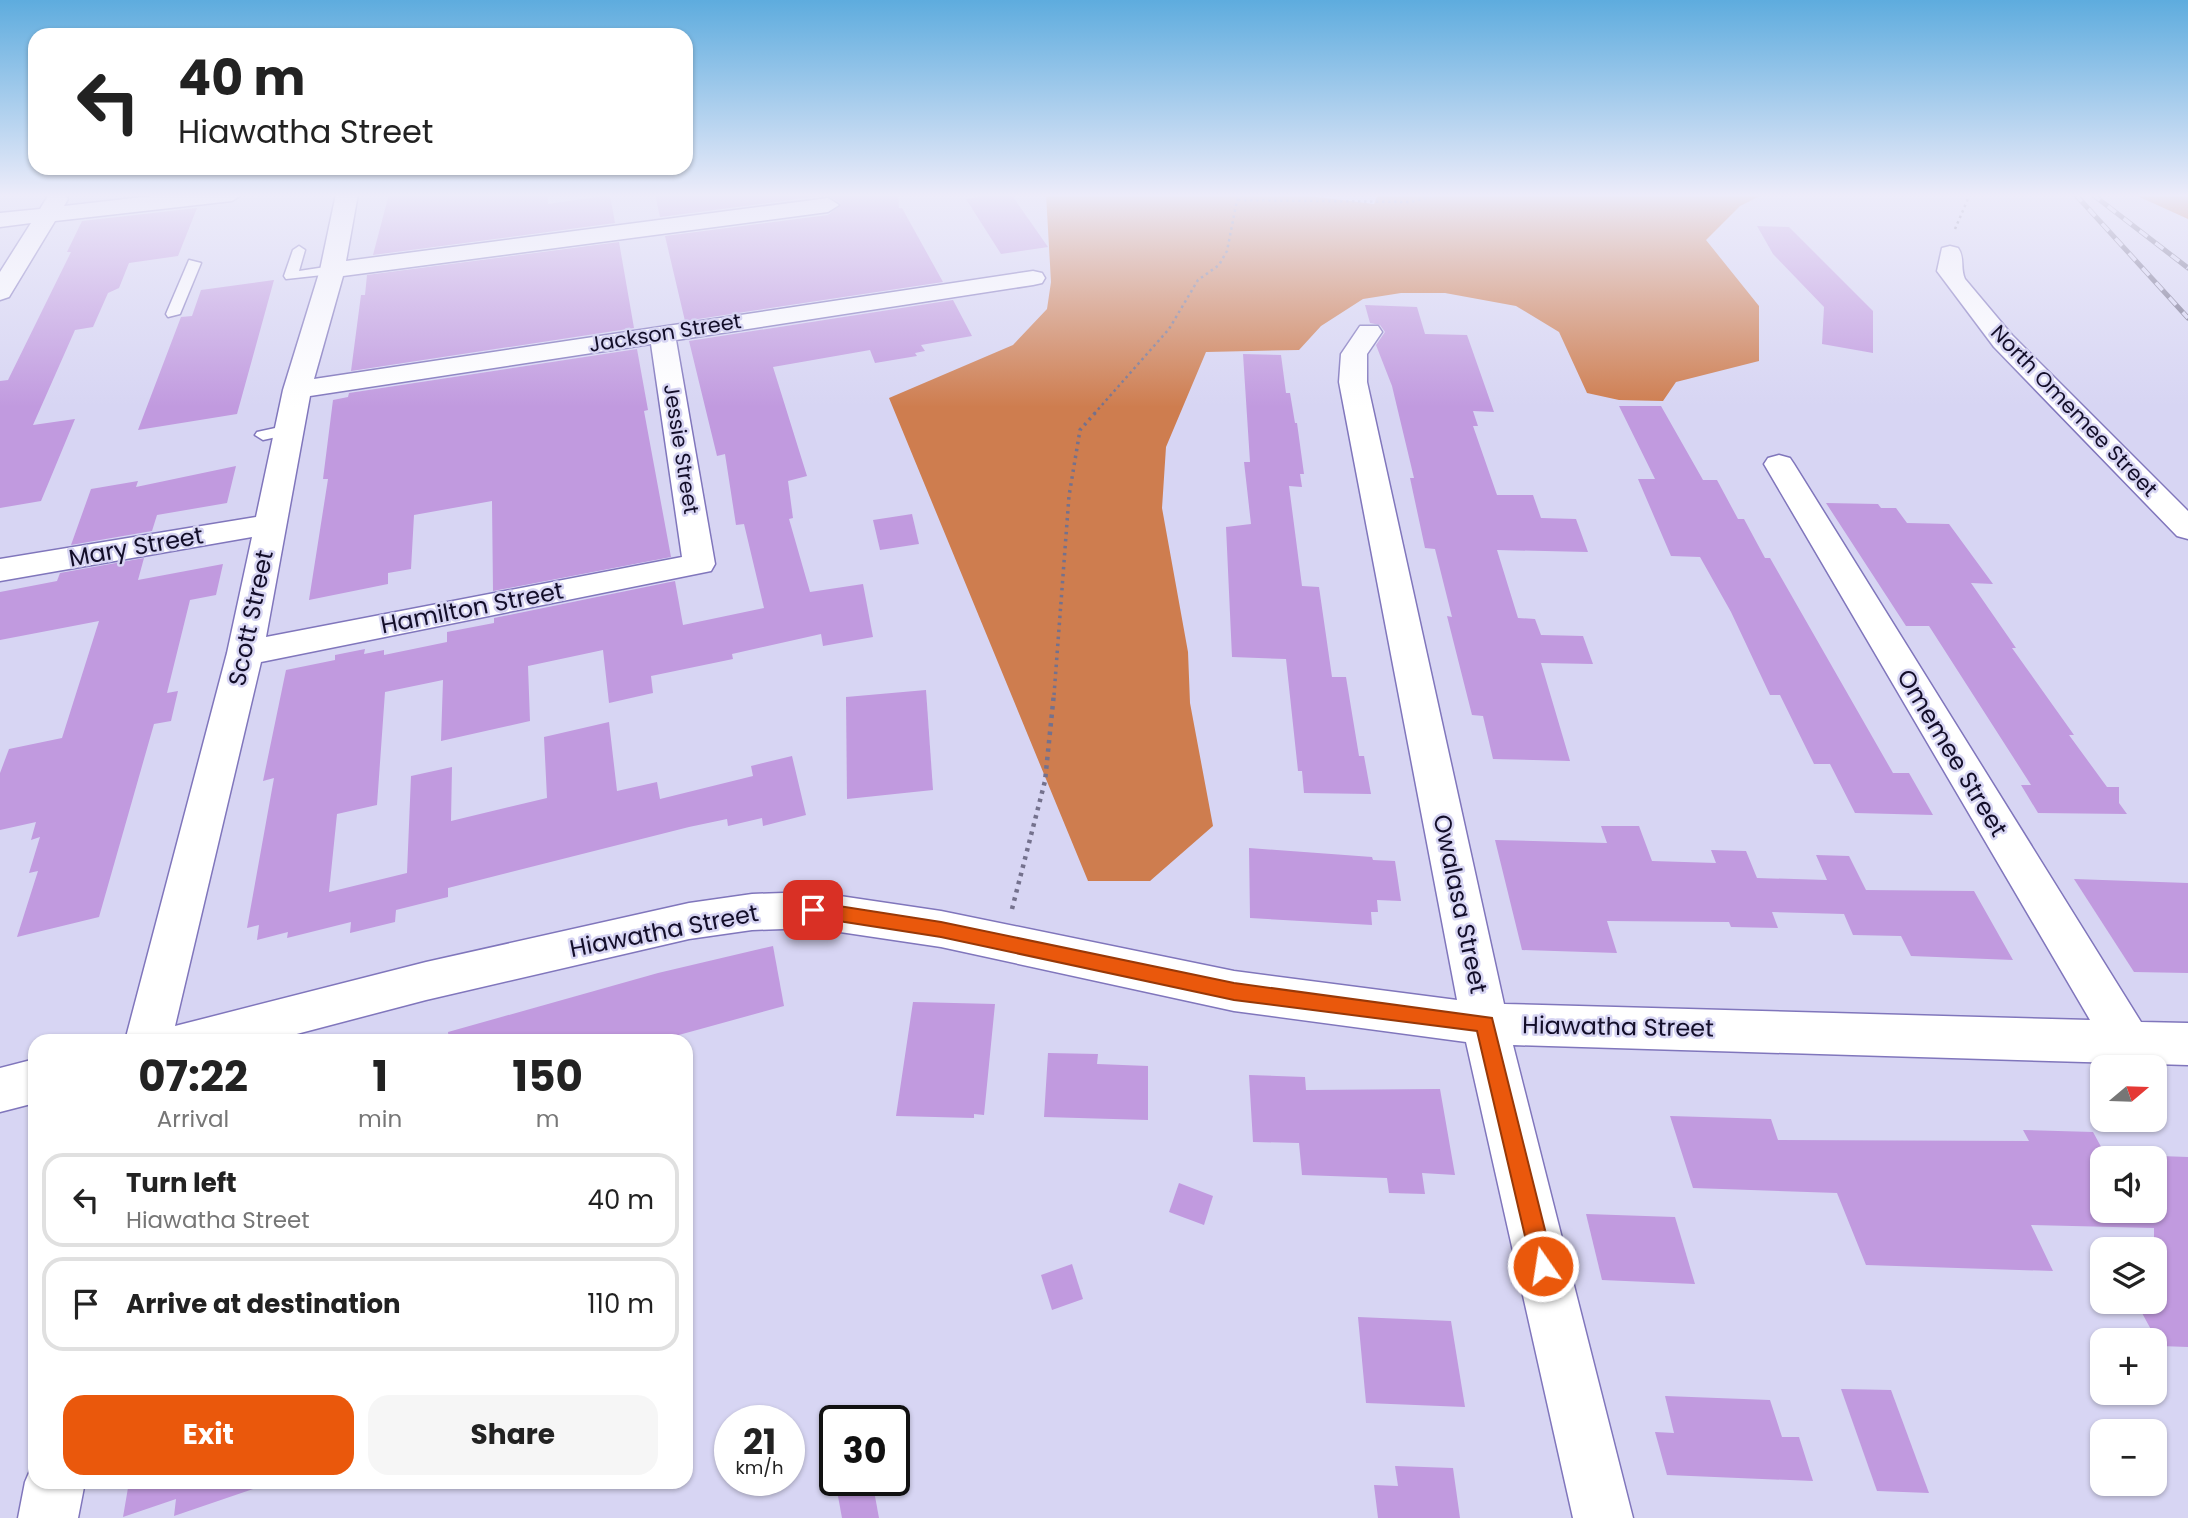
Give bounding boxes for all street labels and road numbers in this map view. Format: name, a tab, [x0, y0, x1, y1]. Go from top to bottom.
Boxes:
street label: Jackson Street	[587, 306, 743, 359]
street label: North Omemee Street	[1985, 318, 2164, 503]
street label: Jessie Street	[657, 382, 706, 516]
street label: Mary Street	[66, 518, 206, 575]
street label: Scott Street	[220, 547, 281, 689]
street label: Hamilton Street	[378, 574, 566, 641]
street label: Omemee Street	[1889, 663, 2015, 843]
street label: Owalasa Street	[1425, 811, 1496, 996]
street label: Hiawatha Street	[567, 896, 761, 965]
street label: Hiawatha Street	[1522, 1008, 1714, 1045]

